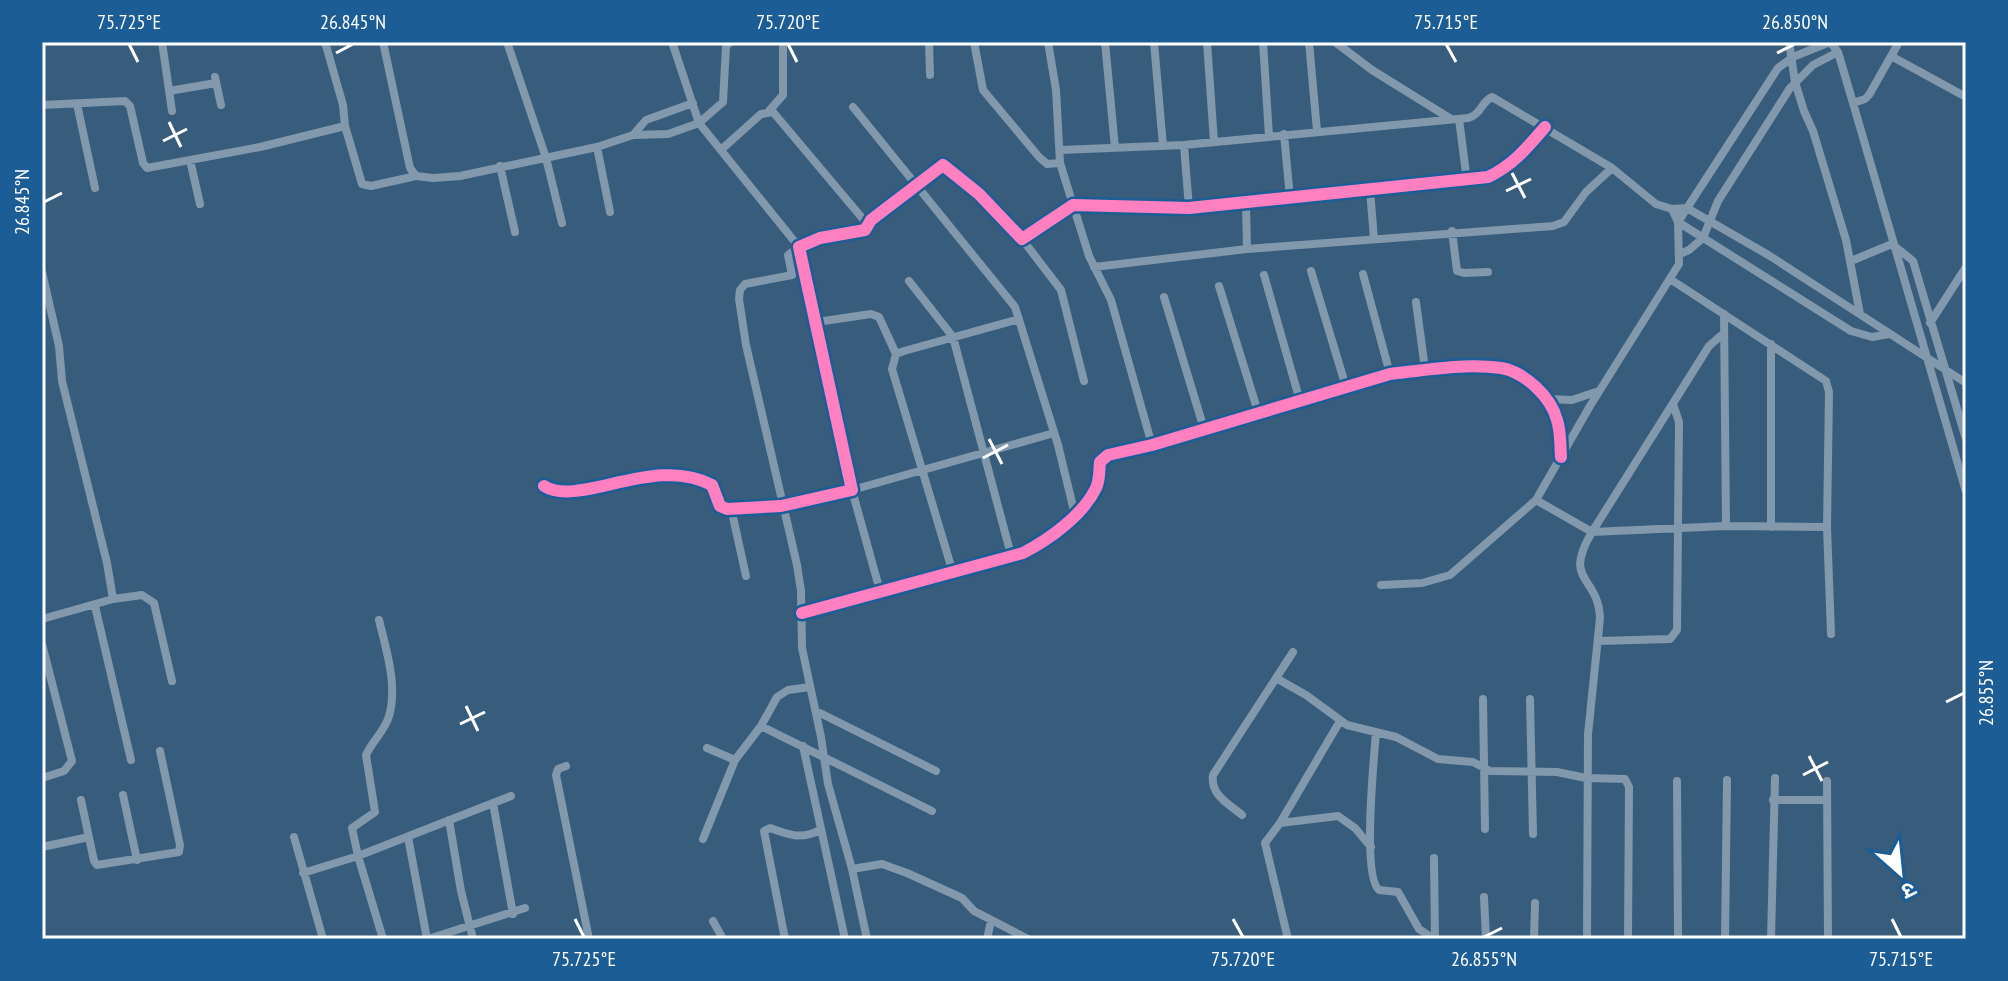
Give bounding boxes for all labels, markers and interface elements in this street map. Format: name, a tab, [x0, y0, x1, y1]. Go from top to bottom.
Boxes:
text: 75.725°E	[97, 9, 161, 35]
text: 26.845°N	[320, 9, 386, 35]
text: 75.720°E	[756, 9, 820, 35]
text: 75.715°E	[1414, 9, 1478, 35]
text: 26.850°N	[1762, 9, 1828, 35]
text: 26.845°N	[9, 169, 35, 235]
text: 26.855°N	[1973, 660, 1999, 726]
north arrow	[1860, 833, 1940, 913]
text: उ	[1896, 875, 1921, 907]
text: 75.725°E	[552, 946, 616, 972]
text: 75.720°E	[1211, 946, 1275, 972]
text: 26.855°N	[1451, 946, 1517, 972]
text: 75.715°E	[1869, 946, 1933, 972]

